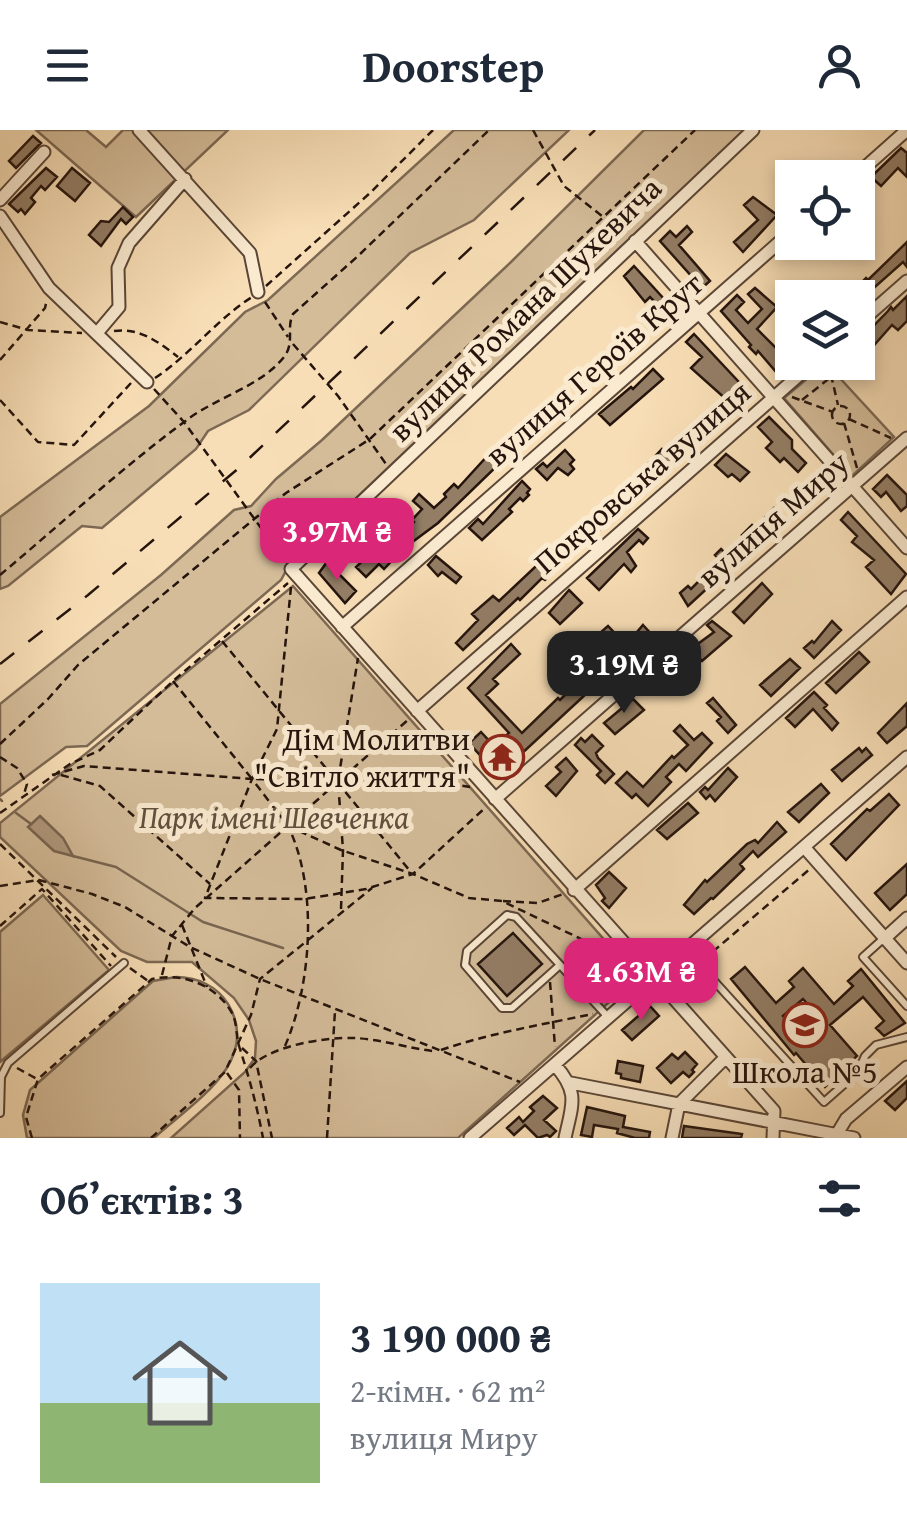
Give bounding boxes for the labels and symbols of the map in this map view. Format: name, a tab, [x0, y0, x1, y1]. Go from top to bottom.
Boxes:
street label: вулиця Романа Шухевича	[377, 165, 672, 452]
street label: вулиця Героїв Крут	[474, 260, 713, 477]
street label: Покровська вулиця	[523, 369, 761, 584]
street label: вулиця Миру	[686, 439, 859, 598]
pin: 3.97M ₴	[245, 498, 429, 583]
pin: 3.19M ₴	[532, 631, 716, 716]
place label: Дім Молитви "Світло життя"	[254, 715, 470, 799]
temple icon: Дім Молитви "Світло життя"	[479, 734, 525, 780]
park label: Парк імені Шевченка	[139, 793, 409, 840]
pin: 4.63M ₴	[549, 938, 733, 1023]
school or university icon: Школа №5	[782, 1002, 828, 1048]
place label: Школа №5	[732, 1048, 878, 1095]

